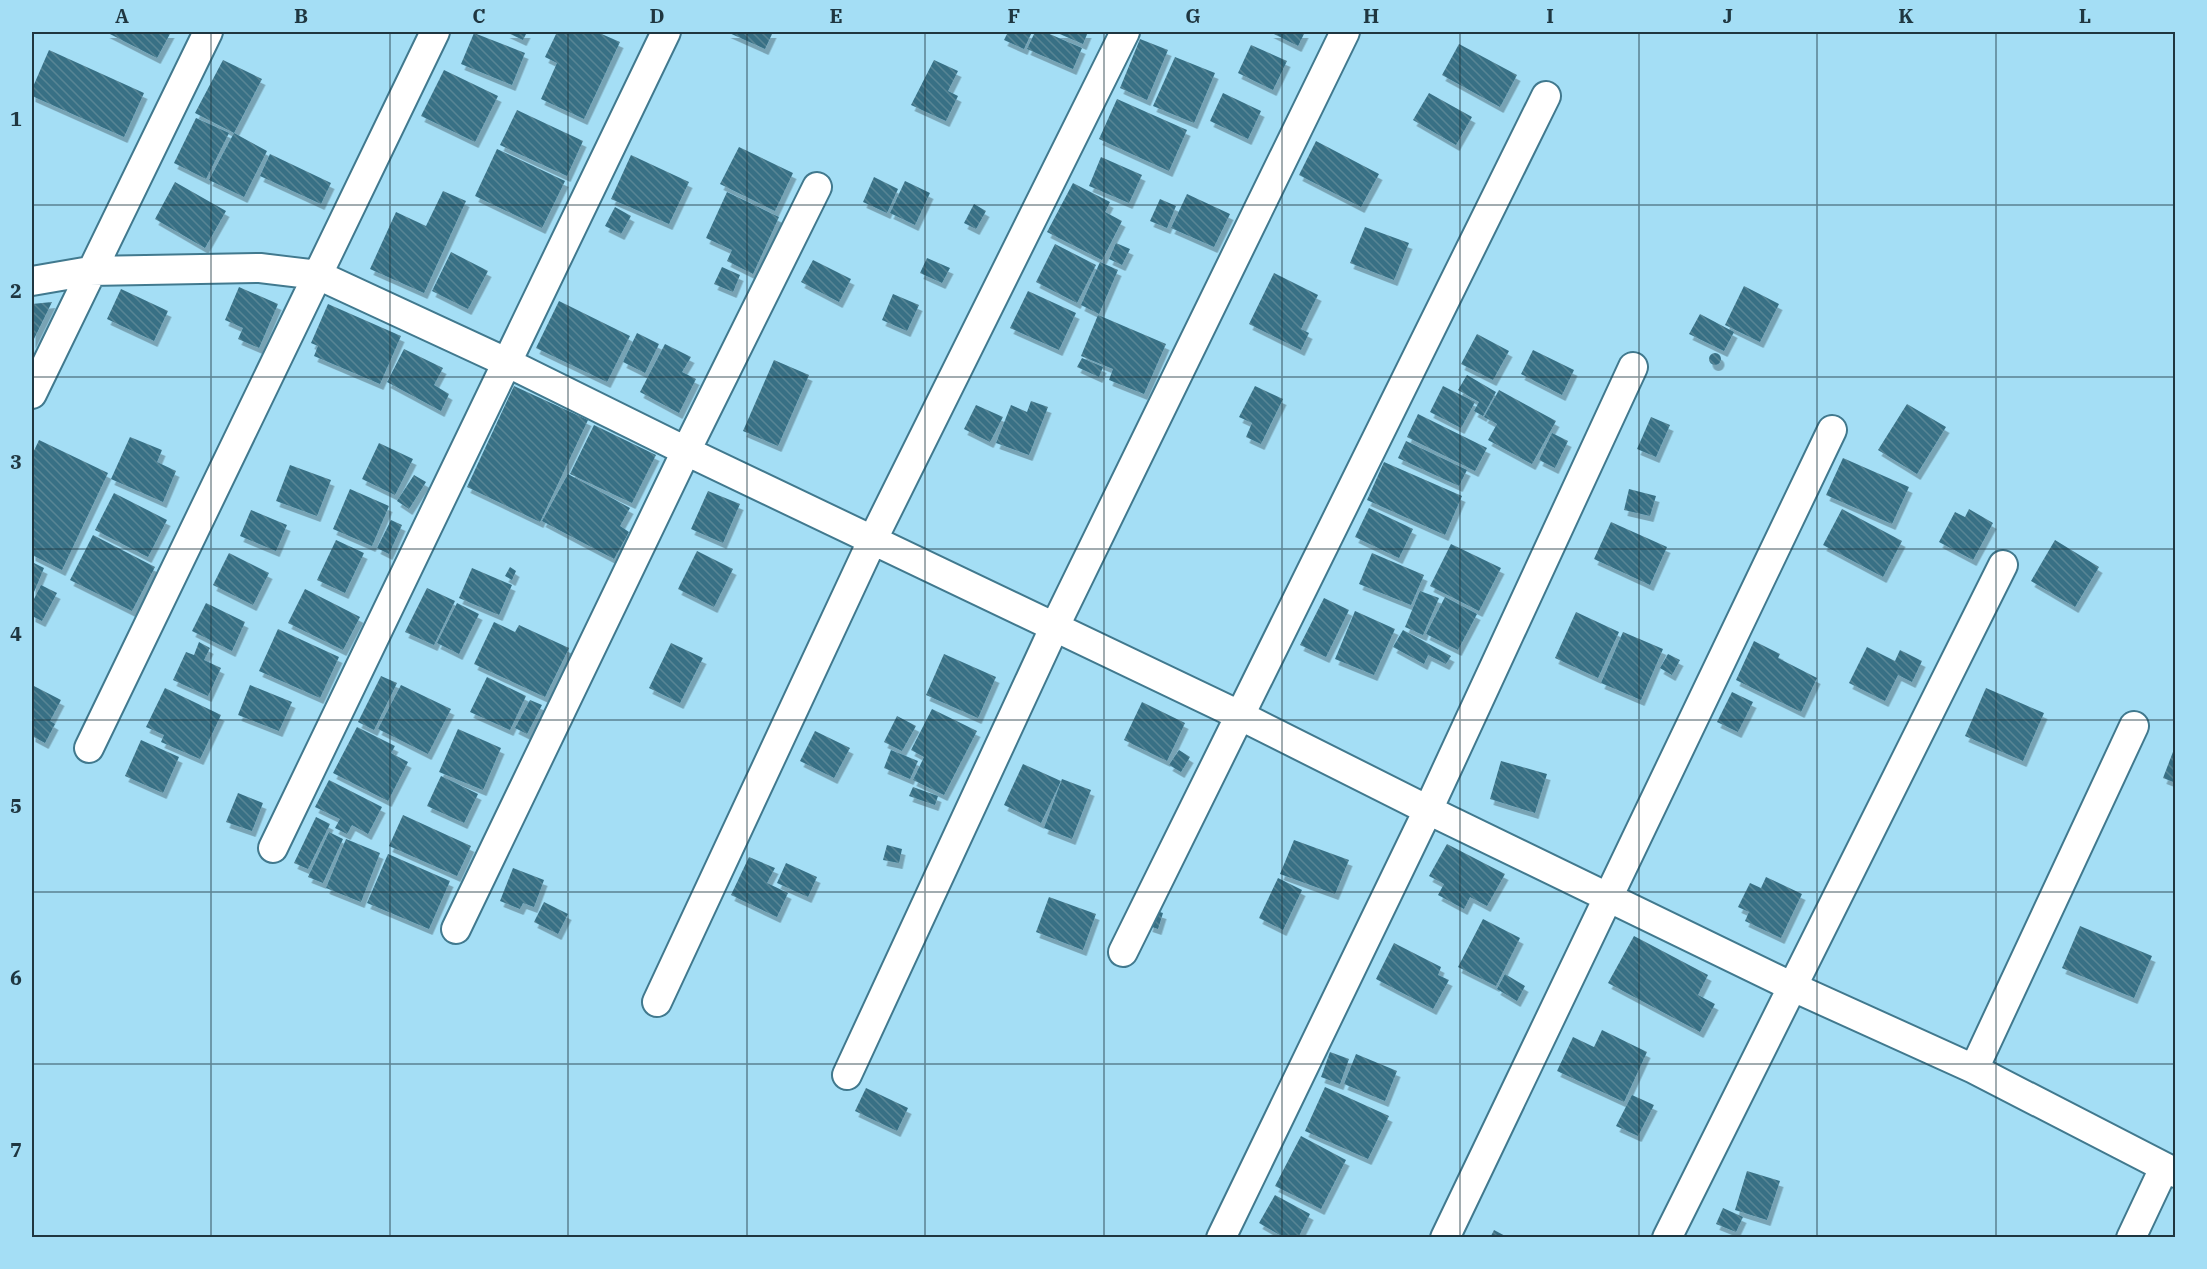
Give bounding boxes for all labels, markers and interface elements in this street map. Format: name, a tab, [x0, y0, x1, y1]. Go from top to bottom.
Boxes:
text: A	[115, 2, 129, 29]
text: B	[294, 2, 308, 29]
text: C	[472, 2, 486, 29]
text: D	[649, 2, 665, 29]
text: E	[829, 2, 843, 29]
text: F	[1008, 2, 1020, 29]
text: G	[1185, 2, 1201, 29]
text: H	[1363, 2, 1379, 29]
text: I	[1546, 2, 1554, 29]
text: J	[1723, 2, 1733, 29]
text: K	[1898, 2, 1914, 29]
text: L	[2079, 2, 2091, 29]
text: 1	[10, 105, 22, 132]
text: 2	[10, 277, 22, 304]
text: 3	[10, 448, 22, 475]
text: 4	[10, 620, 22, 647]
text: 5	[10, 792, 22, 819]
text: 6	[10, 964, 22, 991]
text: 7	[10, 1136, 22, 1163]

